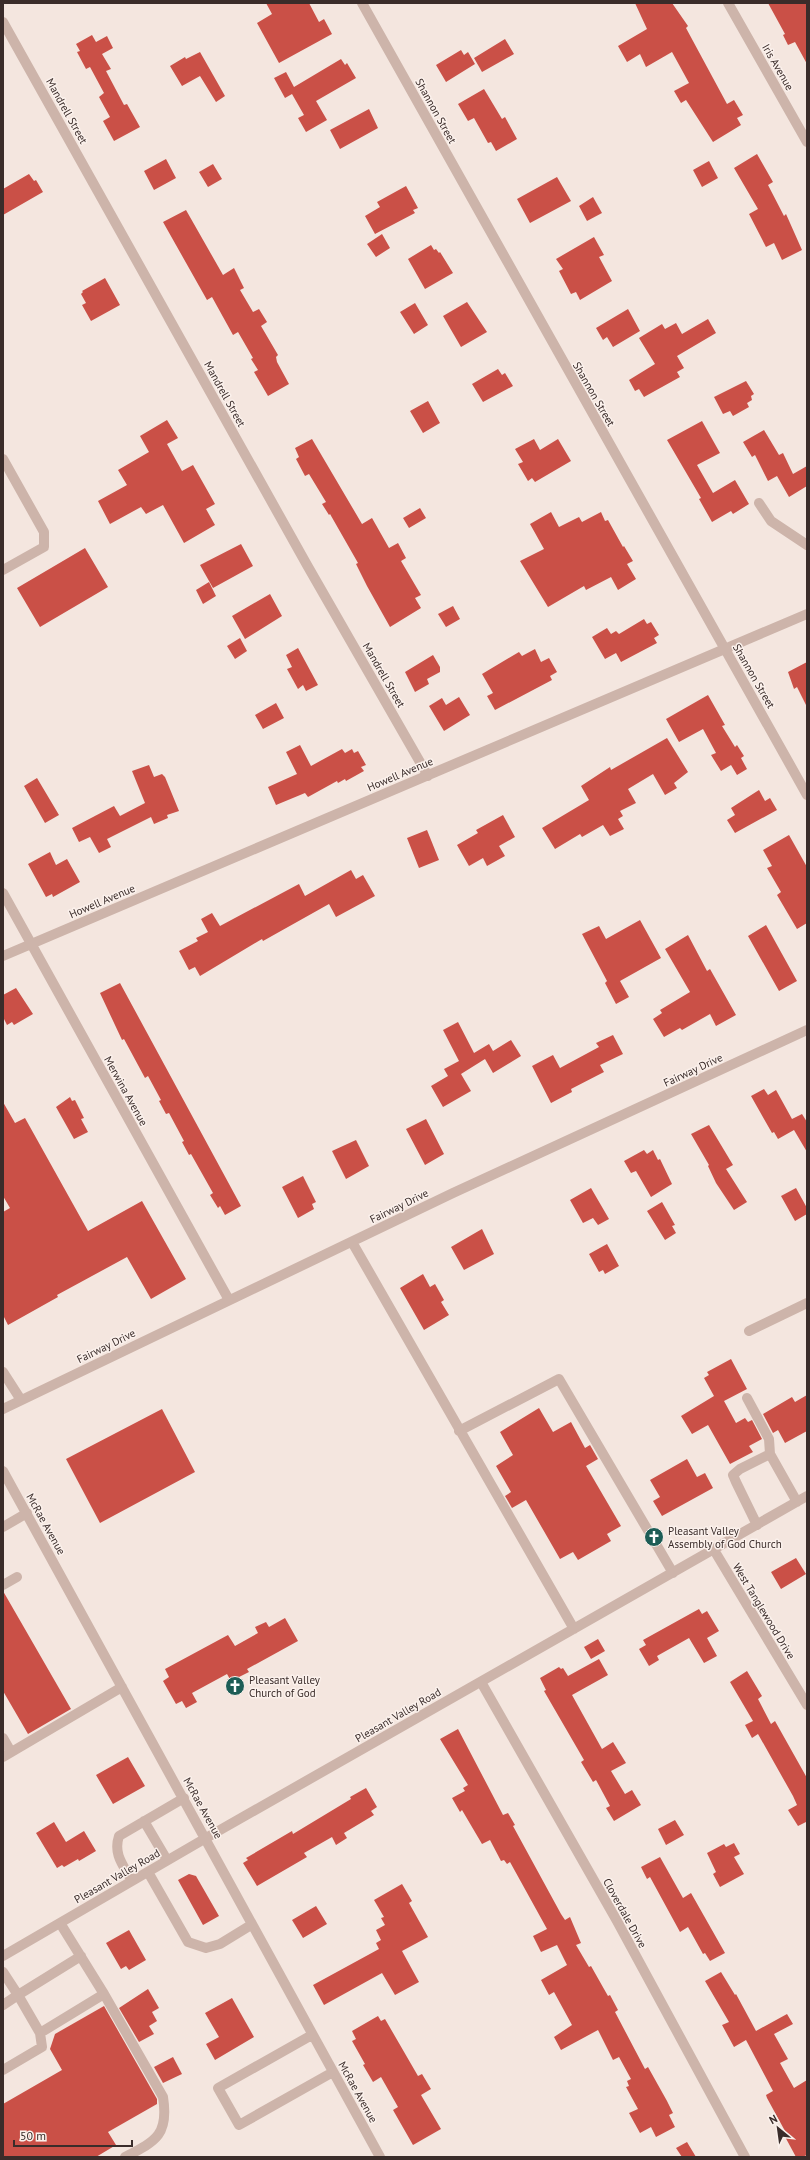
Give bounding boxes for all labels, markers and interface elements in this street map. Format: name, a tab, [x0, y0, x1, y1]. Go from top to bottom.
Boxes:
street label: Iris Avenue	[759, 41, 797, 93]
street label: Mandrell Street	[43, 76, 91, 146]
street label: Shannon Street	[412, 76, 460, 146]
street label: Mandrell Street	[201, 359, 249, 429]
street label: Shannon Street	[570, 359, 618, 429]
street label: Mandrell Street	[360, 640, 408, 710]
street label: Shannon Street	[730, 641, 778, 711]
street label: Howell Avenue	[365, 754, 435, 794]
street label: Howell Avenue	[67, 881, 137, 921]
street label: Fairway Drive	[661, 1050, 725, 1090]
street label: Merwina Avenue	[101, 1054, 151, 1129]
street label: Fairway Drive	[367, 1186, 431, 1226]
street label: Fairway Drive	[74, 1326, 138, 1366]
street label: McRae Avenue	[23, 1491, 69, 1558]
place label: Pleasant Valley Assembly of God Church	[668, 1524, 782, 1551]
church icon: Pleasant Valley Assembly of God Church	[643, 1526, 665, 1548]
street label: West Tanglewood Drive	[730, 1560, 798, 1662]
place label: Pleasant Valley Church of God	[249, 1673, 321, 1700]
church icon: Pleasant Valley Church of God	[224, 1675, 246, 1697]
street label: Pleasant Valley Road	[353, 1685, 443, 1745]
street label: McRae Avenue	[180, 1775, 226, 1842]
street label: Pleasant Valley Road	[72, 1846, 162, 1906]
street label: Cloverdale Drive	[600, 1876, 650, 1951]
street label: McRae Avenue	[335, 2059, 381, 2126]
north arrow	[758, 2108, 798, 2148]
text: N	[767, 2111, 780, 2127]
scale bar	[14, 2122, 132, 2148]
text: 50 m	[20, 2128, 46, 2143]

